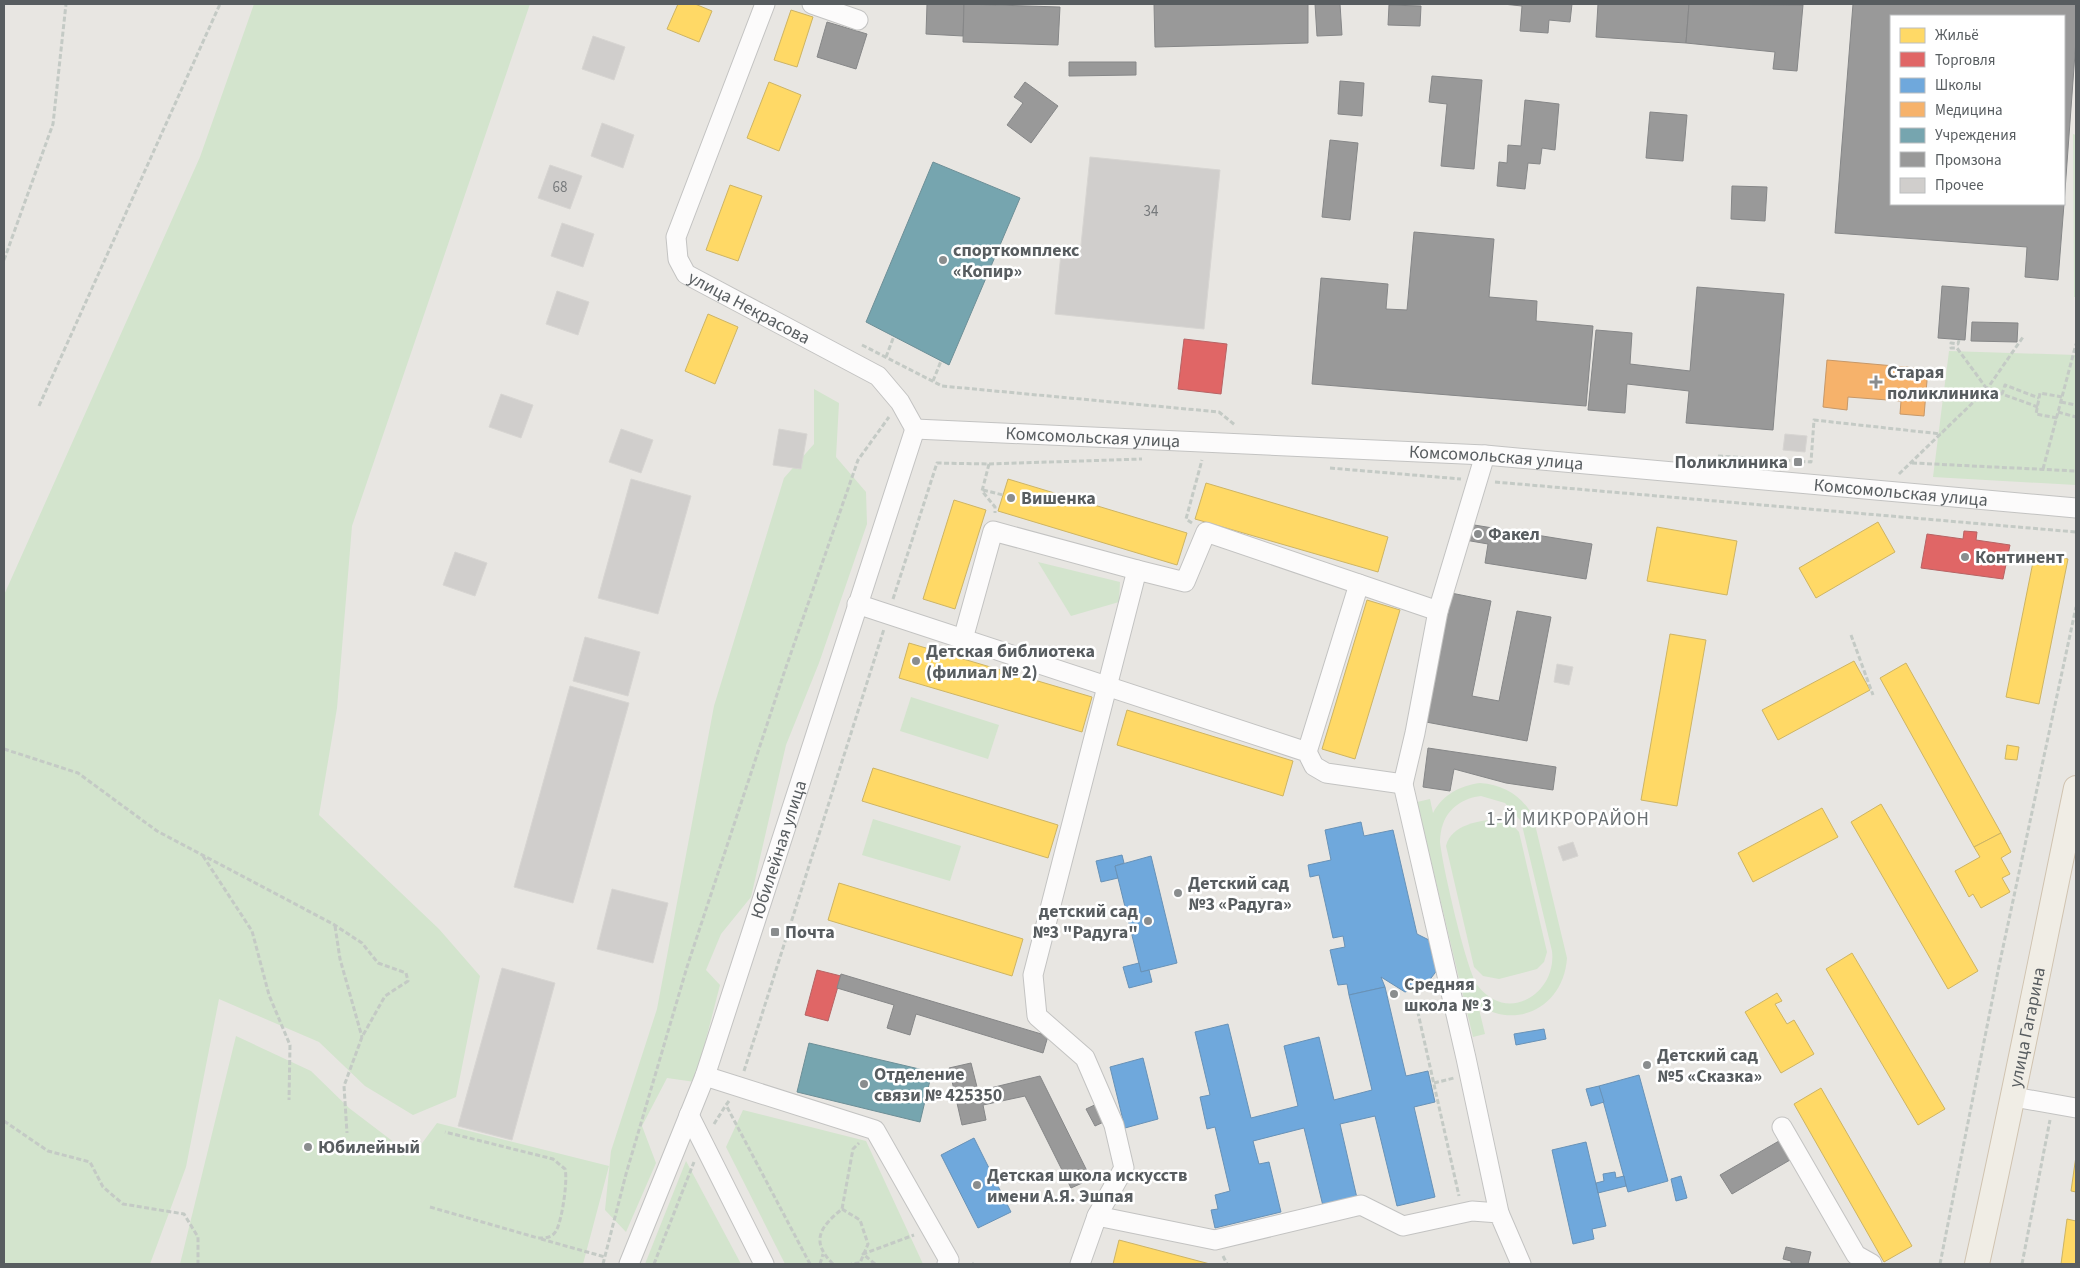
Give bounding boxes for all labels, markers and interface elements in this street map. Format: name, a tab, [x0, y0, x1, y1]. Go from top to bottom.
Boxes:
legend	[1890, 15, 2065, 205]
text: Жильё	[1935, 25, 1979, 46]
text: Торговля	[1935, 50, 1995, 71]
text: Школы	[1935, 75, 1982, 96]
text: Медицина	[1935, 100, 2003, 121]
text: Учреждения	[1935, 125, 2016, 146]
text: Промзона	[1935, 150, 2002, 171]
text: Прочее	[1935, 175, 1984, 196]
house number: 68	[553, 177, 567, 198]
house number: 34	[1144, 201, 1159, 222]
place label: спорткомплекс «Копир»	[953, 238, 1080, 284]
marker: спорткомплекс «Копир»	[937, 254, 949, 266]
street label: улица Некрасова	[684, 265, 815, 350]
place label: Старая поликлиника	[1887, 360, 1999, 406]
marker: Старая поликлиника	[1869, 375, 1883, 389]
street label: Комсомольская улица	[1005, 421, 1181, 454]
street label: Комсомольская улица	[1409, 439, 1585, 476]
place label: Поликлиника	[1674, 450, 1788, 475]
marker: Поликлиника	[1792, 456, 1804, 468]
street label: Комсомольская улица	[1813, 472, 1989, 513]
place label: Вишенка	[1021, 486, 1096, 511]
marker: Вишенка	[1005, 492, 1017, 504]
place label: Факел	[1488, 522, 1540, 547]
marker: Факел	[1472, 528, 1484, 540]
place label: Континент	[1975, 545, 2065, 570]
marker: Континент	[1959, 551, 1971, 563]
place label: Детская библиотека (филиал № 2)	[926, 639, 1095, 685]
marker: Детская библиотека (филиал № 2)	[910, 655, 922, 667]
street label: Юбилейная улица	[744, 777, 813, 922]
district label: 1-Й МИКРОРАЙОН	[1486, 806, 1650, 833]
place label: Детский сад №3 «Радуга»	[1188, 871, 1292, 917]
marker: Детский сад №3 «Радуга»	[1172, 887, 1184, 899]
place label: детский сад №3 "Радуга"	[1032, 899, 1138, 945]
marker: детский сад №3 "Радуга"	[1142, 915, 1154, 927]
place label: Почта	[785, 920, 835, 945]
marker: Почта	[769, 926, 781, 938]
street label: улица Гагарина	[2002, 965, 2052, 1090]
place label: Средняя школа № 3	[1404, 972, 1492, 1018]
marker: Средняя школа № 3	[1388, 988, 1400, 1000]
place label: Детский сад №5 «Сказка»	[1657, 1043, 1762, 1089]
marker: Детский сад №5 «Сказка»	[1641, 1059, 1653, 1071]
place label: Отделение связи № 425350	[874, 1062, 1002, 1108]
marker: Отделение связи № 425350	[858, 1078, 870, 1090]
place label: Юбилейный	[318, 1135, 420, 1160]
marker: Юбилейный	[302, 1141, 314, 1153]
place label: Детская школа искусств имени А.Я. Эшпая	[987, 1163, 1187, 1209]
marker: Детская школа искусств имени А.Я. Эшпая	[971, 1179, 983, 1191]

